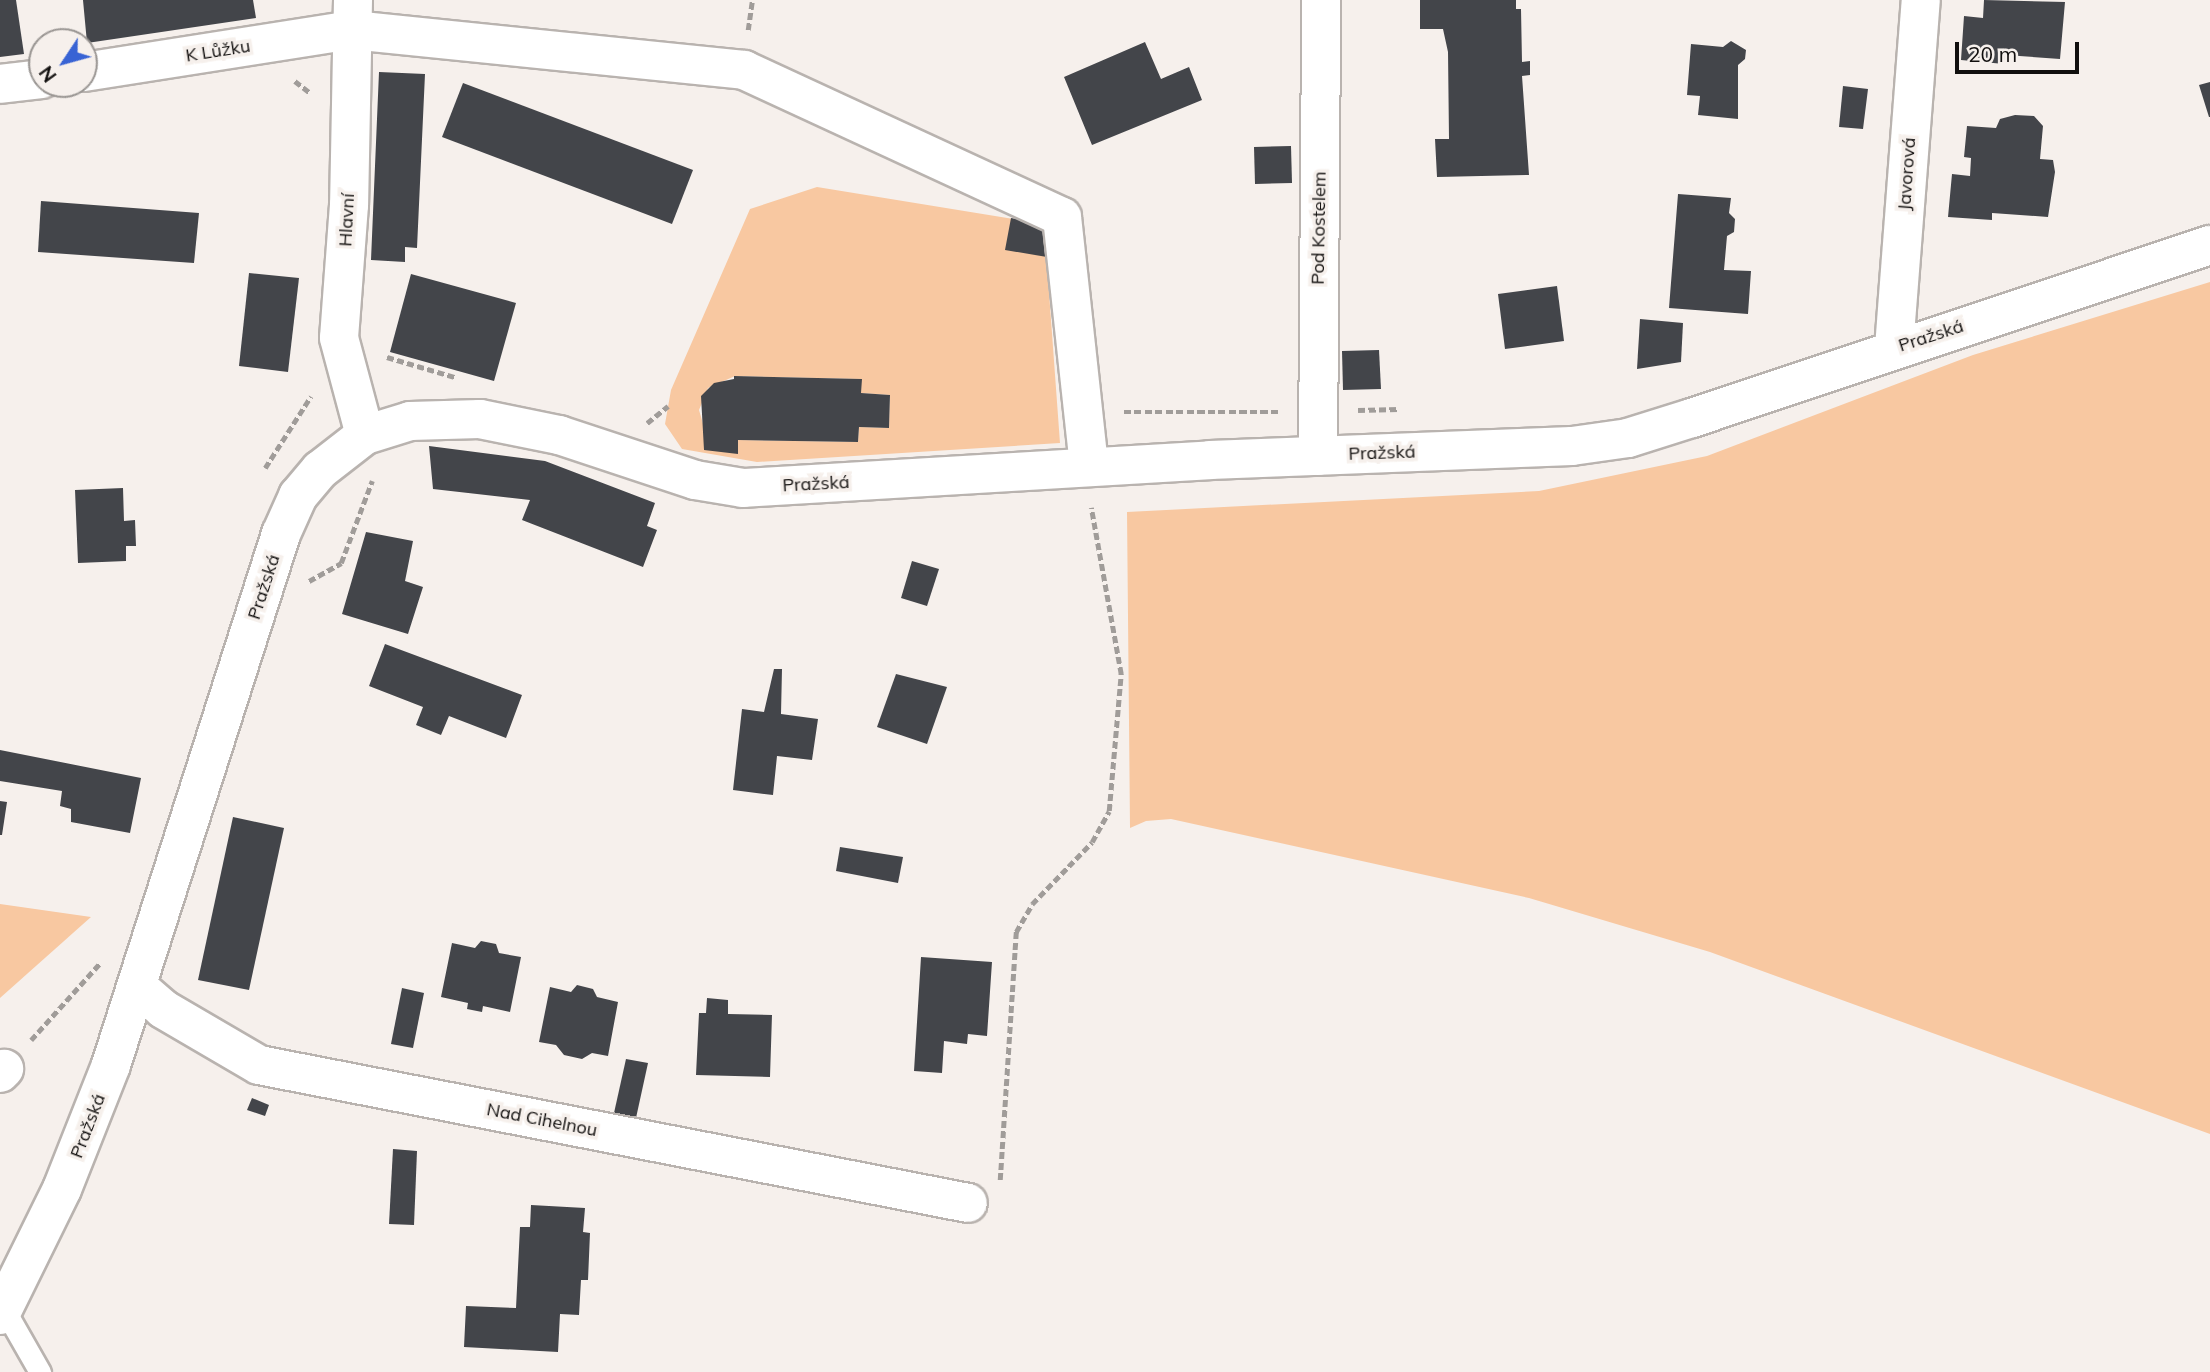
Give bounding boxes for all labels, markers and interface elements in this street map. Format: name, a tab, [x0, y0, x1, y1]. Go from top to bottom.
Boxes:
north arrow	[28, 28, 98, 98]
scale bar	[1958, 28, 2082, 72]
street label: K Lůžku	[184, 35, 252, 67]
text: 20 m	[1968, 41, 2017, 67]
text: N	[34, 61, 62, 87]
street label: Javorová	[1894, 137, 1920, 211]
street label: Pod Kostelem	[1307, 171, 1331, 285]
street label: Hlavní	[335, 193, 359, 247]
street label: Pražská	[1896, 315, 1966, 357]
street label: Pražská	[1348, 441, 1416, 465]
street label: Pražská	[782, 471, 850, 497]
street label: Pražská	[243, 552, 285, 622]
street label: Pražská	[66, 1091, 110, 1161]
street label: Nad Cihelnou	[485, 1099, 599, 1141]

